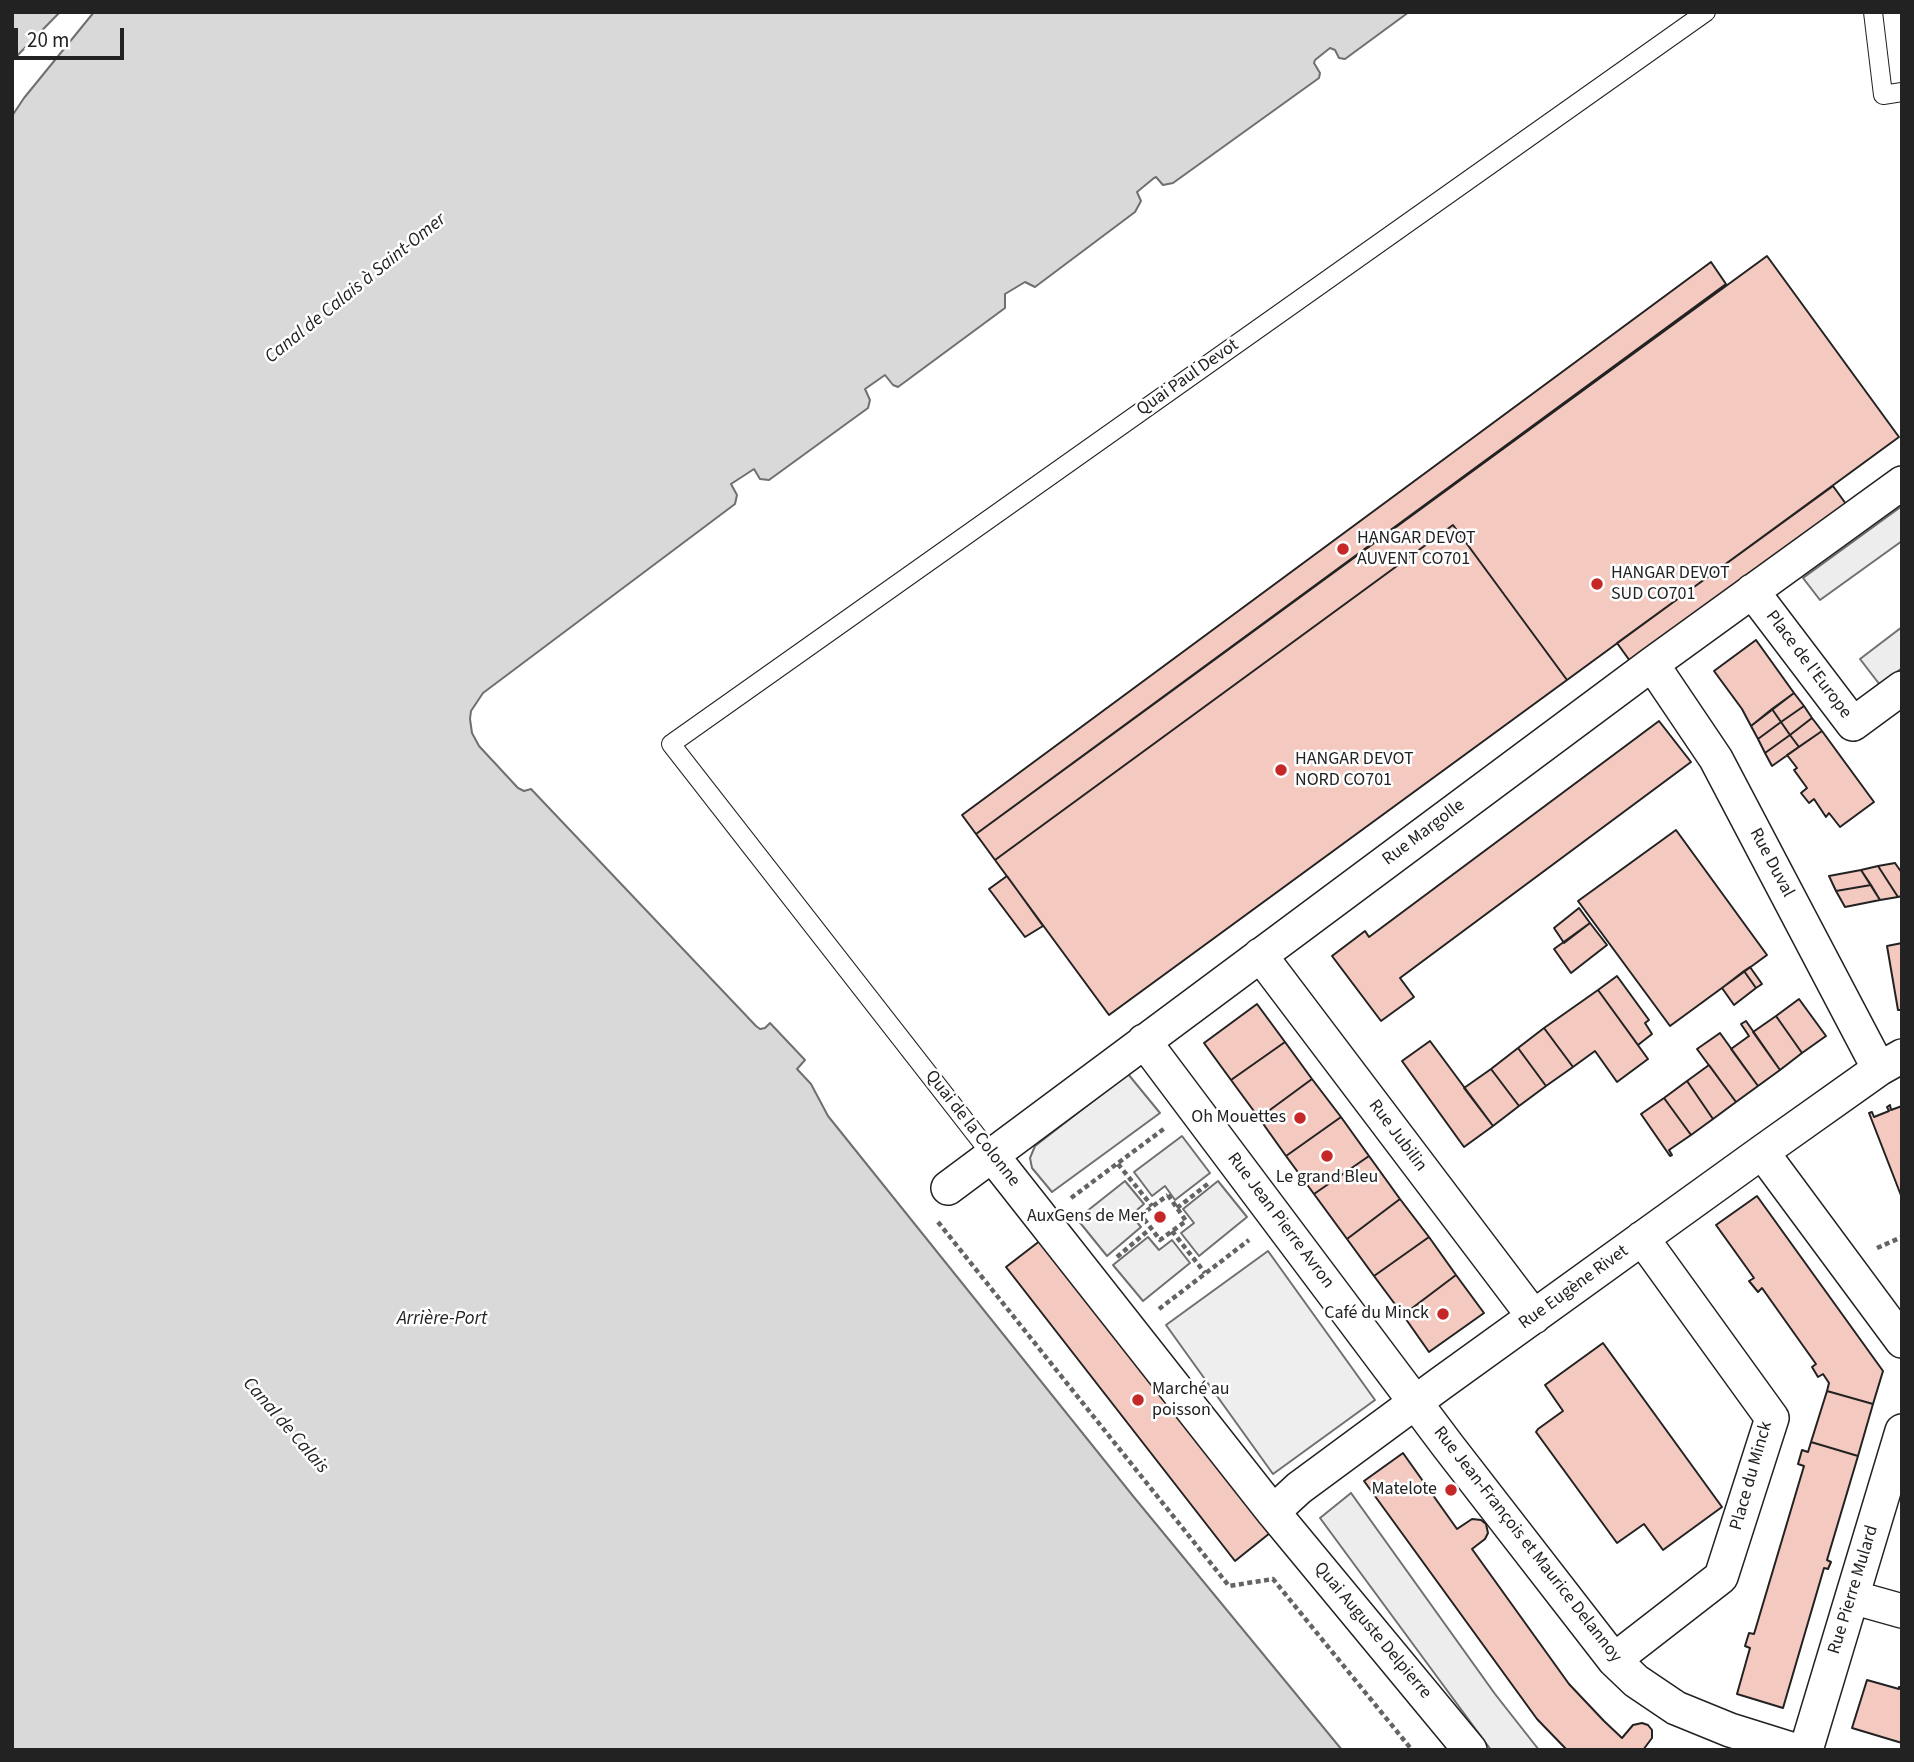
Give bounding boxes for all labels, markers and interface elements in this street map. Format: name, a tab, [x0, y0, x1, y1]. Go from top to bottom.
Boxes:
scale bar	[18, 14, 128, 58]
text: 20 m	[27, 25, 69, 55]
water label: Canal de Calais à Saint-Omer	[261, 209, 451, 369]
street label: Quai Paul Devot	[1133, 335, 1243, 421]
place label: HANGAR DEVOT AUVENT CO701	[1357, 528, 1476, 570]
marker: HANGAR DEVOT AUVENT CO701	[1335, 541, 1351, 557]
place label: HANGAR DEVOT SUD CO701	[1611, 563, 1730, 606]
marker: HANGAR DEVOT SUD CO701	[1589, 576, 1605, 592]
street label: Place de l'Europe	[1760, 607, 1856, 723]
place label: HANGAR DEVOT NORD CO701	[1295, 749, 1414, 792]
marker: HANGAR DEVOT NORD CO701	[1273, 762, 1289, 778]
street label: Rue Margolle	[1379, 795, 1469, 871]
street label: Rue Duval	[1744, 825, 1798, 901]
street label: Quai de la Colonne	[920, 1067, 1024, 1191]
street label: Rue Jubilin	[1363, 1096, 1431, 1176]
place label: Oh Mouettes	[1191, 1107, 1286, 1129]
marker: Oh Mouettes	[1292, 1110, 1308, 1126]
marker: Le grand Bleu	[1319, 1148, 1335, 1164]
street label: Rue Jean Pierre Avron	[1222, 1149, 1338, 1293]
place label: Le grand Bleu	[1276, 1167, 1378, 1189]
place label: AuxGens de Mer	[1027, 1206, 1146, 1228]
marker: AuxGens de Mer	[1152, 1209, 1168, 1225]
street label: Rue Eugène Rivet	[1515, 1241, 1633, 1335]
place label: Café du Minck	[1324, 1303, 1429, 1325]
marker: Café du Minck	[1435, 1306, 1451, 1322]
water label: Arrière-Port	[397, 1309, 487, 1331]
water label: Canal de Calais	[237, 1373, 333, 1479]
place label: Marché au poisson	[1152, 1379, 1230, 1422]
marker: Marché au poisson	[1130, 1392, 1146, 1408]
street label: Place du Minck	[1726, 1419, 1778, 1533]
street label: Rue Jean-François et Maurice Delannoy	[1428, 1423, 1626, 1667]
place label: Matelote	[1372, 1479, 1437, 1501]
marker: Matelote	[1443, 1482, 1459, 1498]
street label: Rue Pierre Mulard	[1824, 1523, 1884, 1657]
street label: Quai Auguste Delpierre	[1308, 1558, 1436, 1704]

